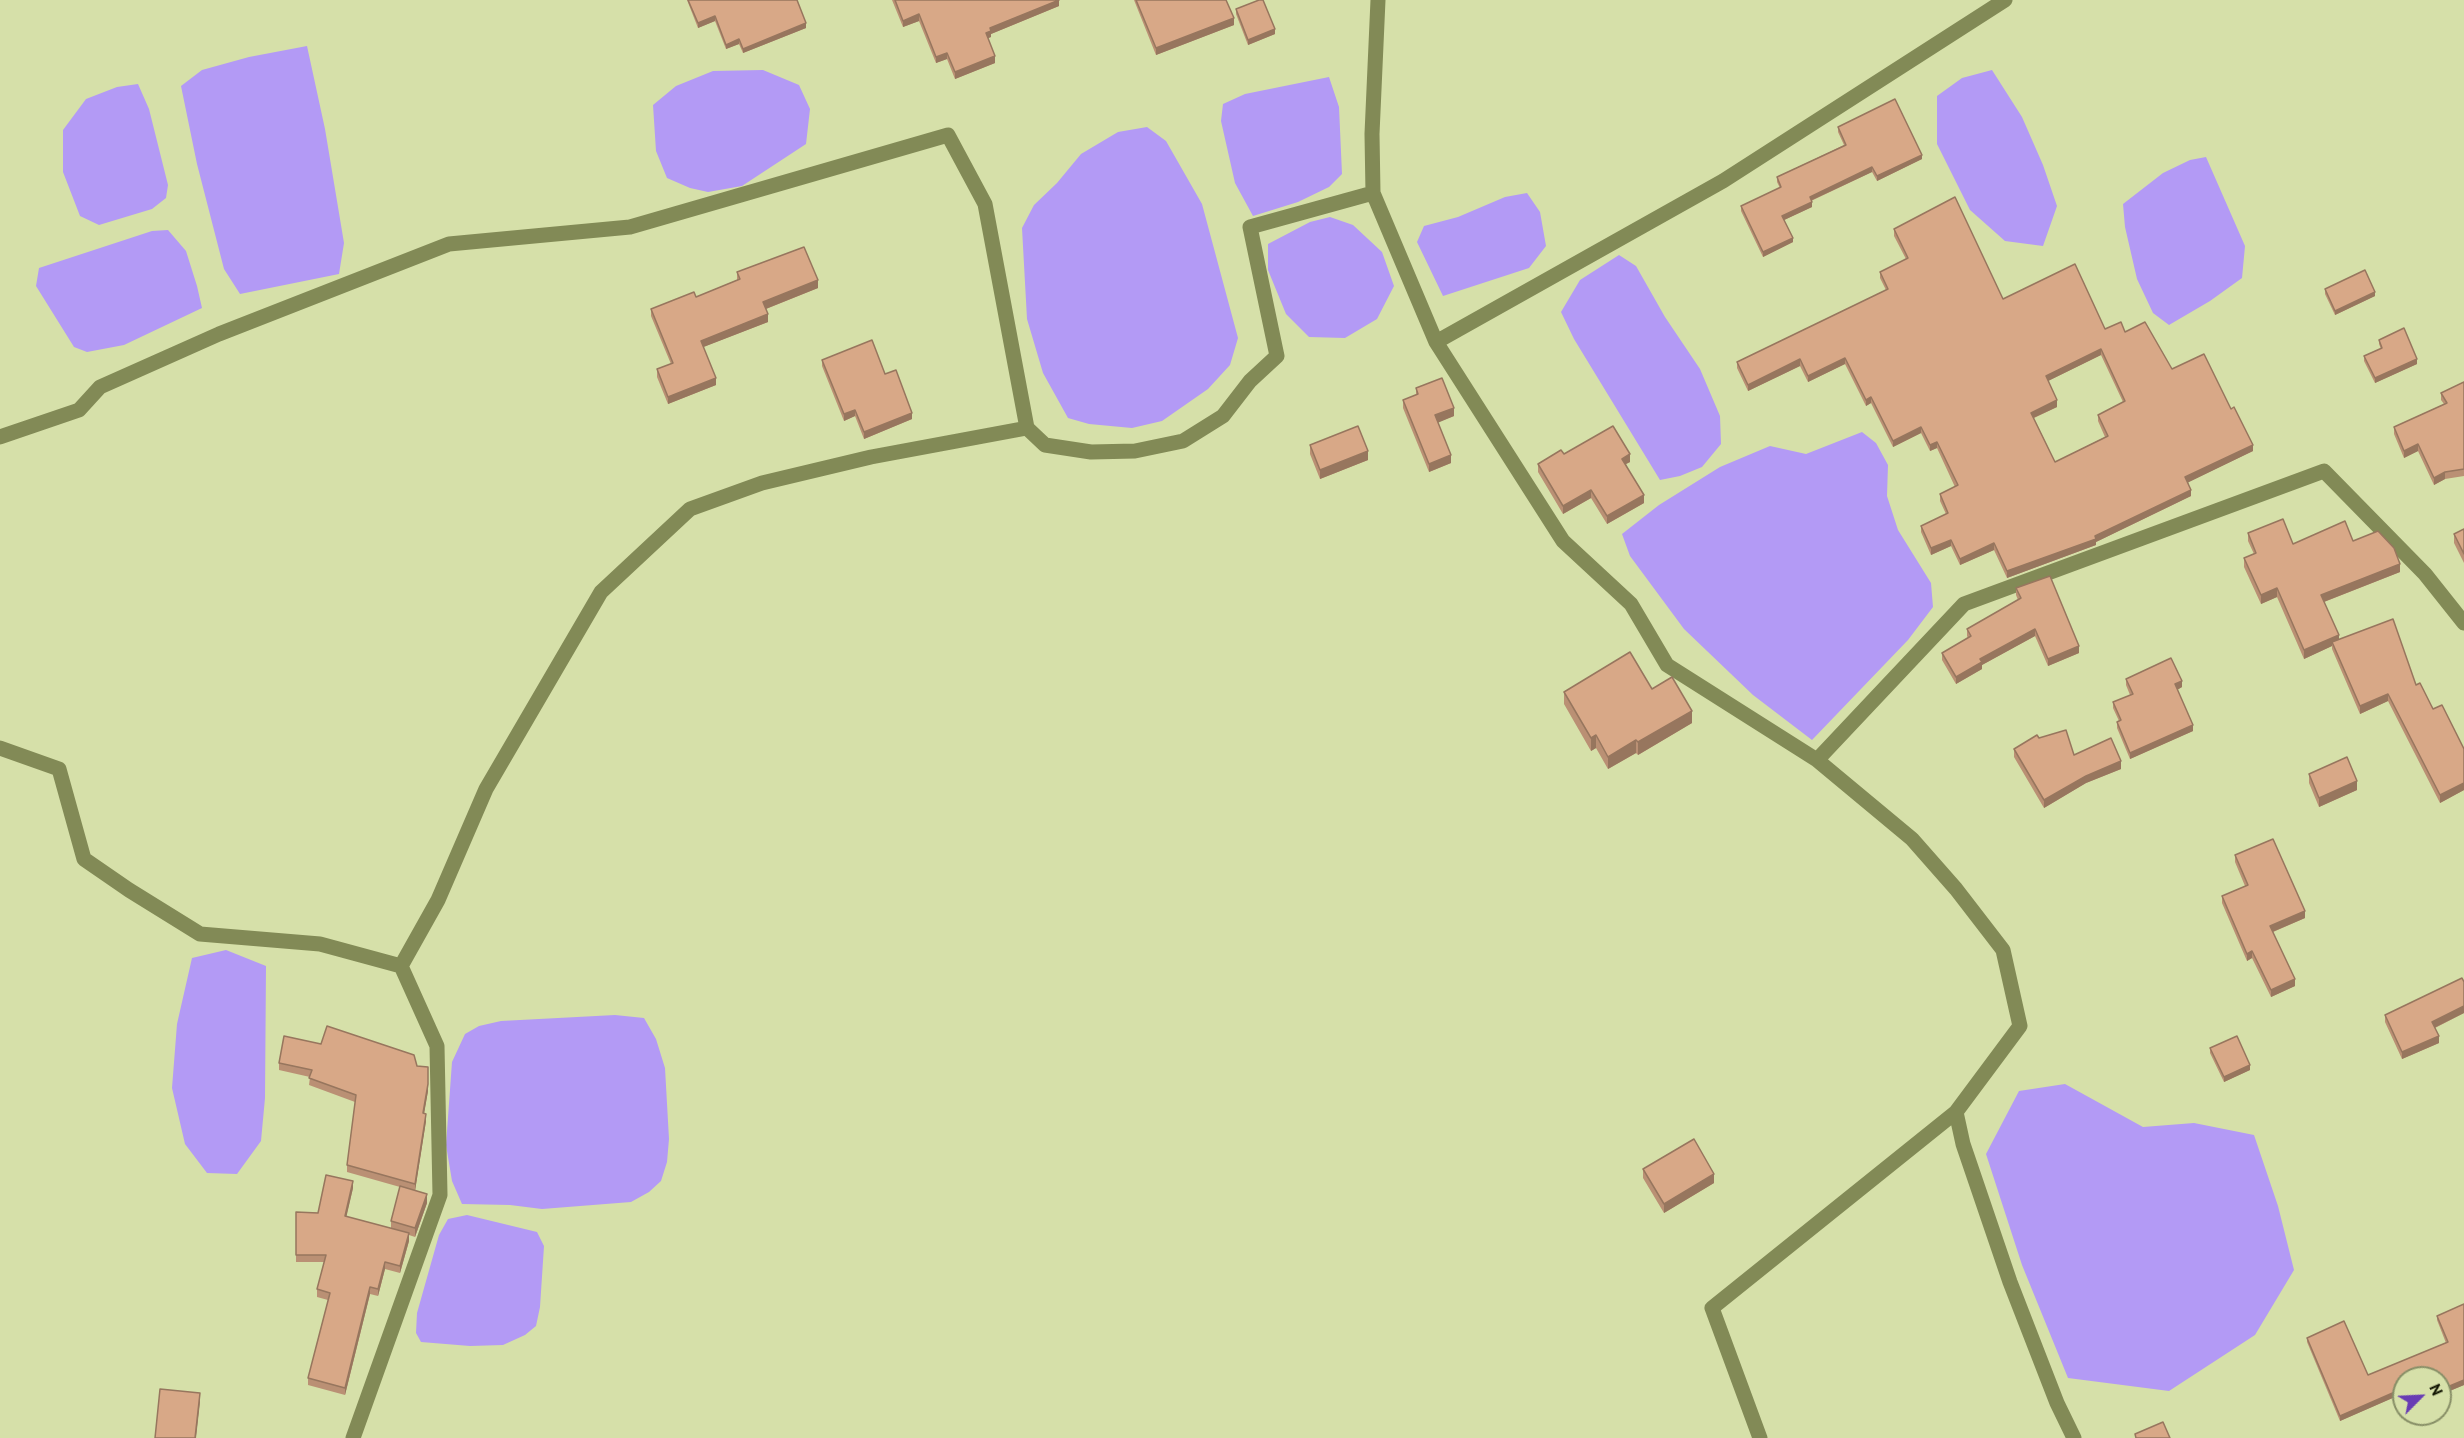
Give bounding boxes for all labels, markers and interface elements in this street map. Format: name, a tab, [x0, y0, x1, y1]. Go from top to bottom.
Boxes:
north arrow	[2392, 1366, 2452, 1426]
text: N	[2425, 1381, 2448, 1398]

